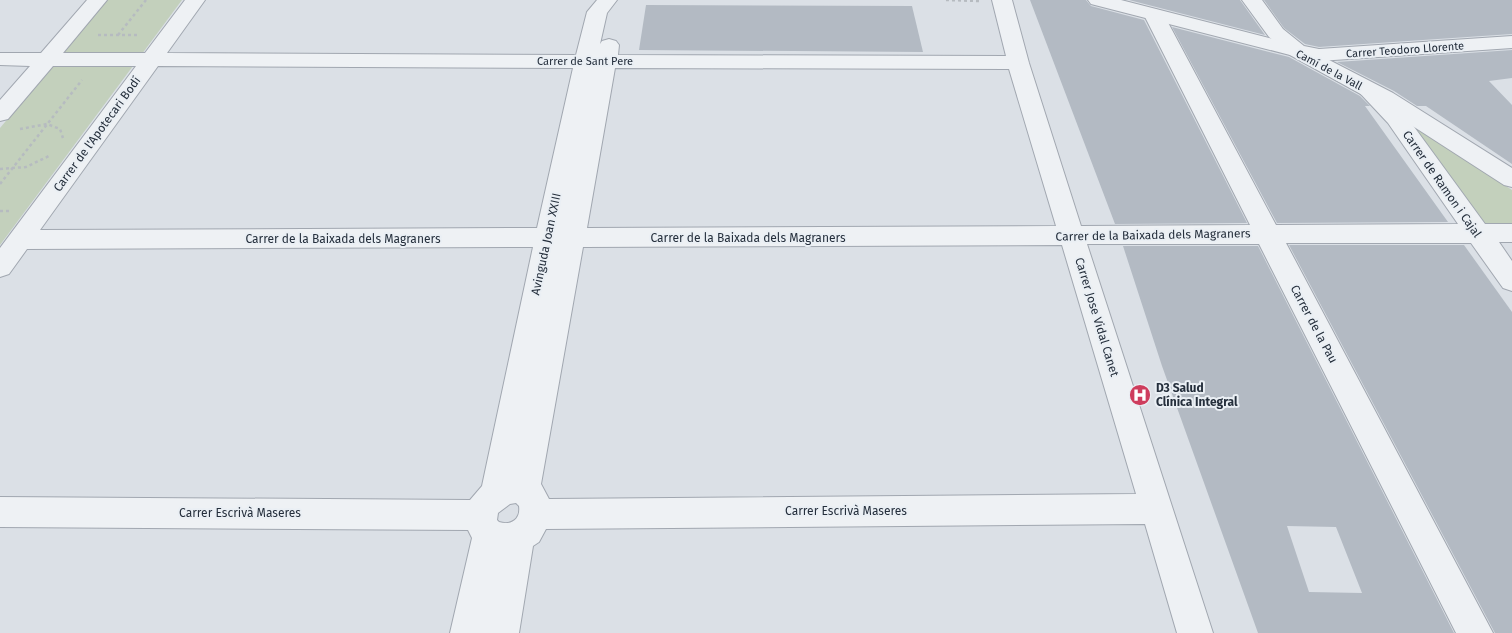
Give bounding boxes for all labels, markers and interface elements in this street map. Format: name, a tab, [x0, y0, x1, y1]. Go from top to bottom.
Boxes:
street label: Carrer Teodoro Llorente	[1346, 39, 1464, 61]
street label: Camí de la Vall	[1294, 47, 1364, 93]
street label: Carrer de Sant Pere	[537, 55, 633, 68]
street label: Carrer de l'Apotecari Bodí	[50, 73, 144, 194]
street label: Carrer de Ramon i Cajal	[1400, 128, 1485, 241]
street label: Avinguda Joan XXIII	[528, 192, 564, 296]
street label: Carrer de la Baixada dels Magraners	[1055, 226, 1251, 244]
street label: Carrer de la Baixada dels Magraners	[650, 231, 846, 245]
street label: Carrer de la Baixada dels Magraners	[245, 232, 441, 246]
street label: Carrer Jose Vidal Canet	[1072, 256, 1122, 379]
street label: Carrer de la Pau	[1288, 283, 1340, 365]
place label: D3 Salud Clínica Integral	[1156, 381, 1238, 409]
hospital icon: D3 Salud Clínica Integral	[1128, 383, 1152, 407]
street label: Carrer Escrivà Maseres	[785, 504, 907, 518]
street label: Carrer Escrivà Maseres	[179, 506, 301, 520]

